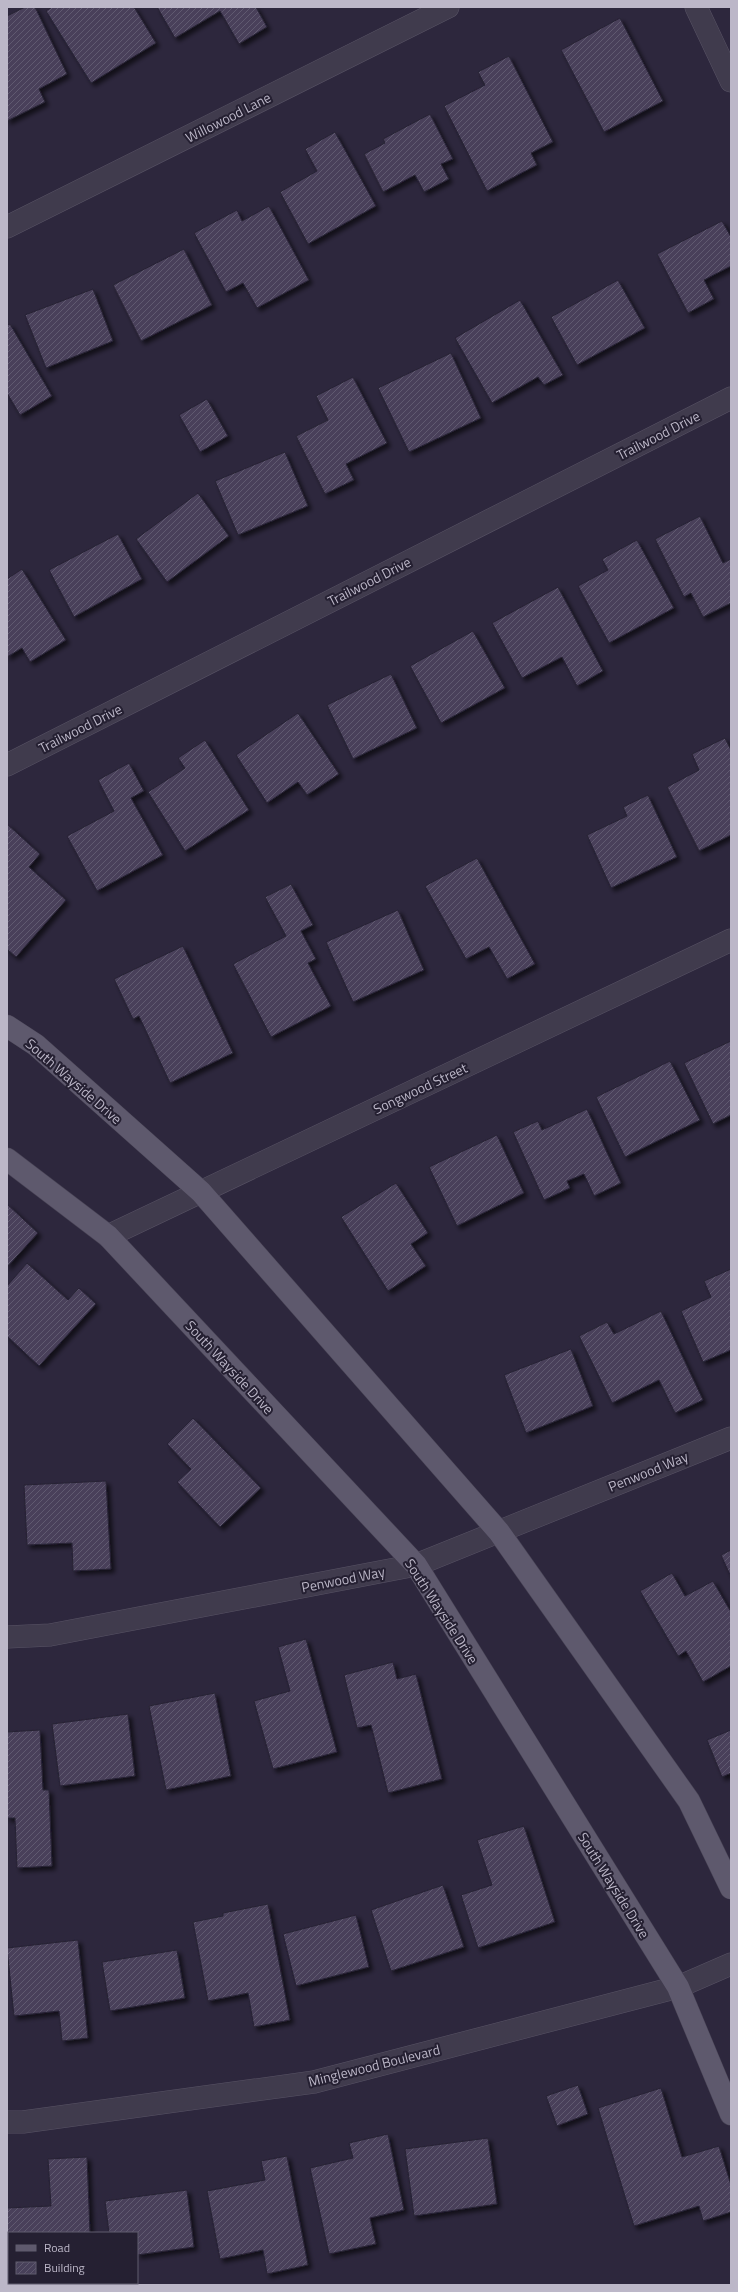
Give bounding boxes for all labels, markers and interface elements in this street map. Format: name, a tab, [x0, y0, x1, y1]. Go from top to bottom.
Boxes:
street label: Willowood Lane	[182, 86, 274, 148]
street label: Trailwood Drive	[613, 405, 703, 465]
street label: Trailwood Drive	[324, 551, 414, 611]
street label: Trailwood Drive	[35, 698, 125, 758]
street label: South Wayside Drive	[21, 1033, 127, 1129]
street label: Songwood Street	[369, 1057, 471, 1119]
street label: South Wayside Drive	[181, 1315, 279, 1419]
street label: Penwood Way	[605, 1445, 691, 1497]
street label: South Wayside Drive	[400, 1554, 484, 1668]
street label: Penwood Way	[299, 1561, 387, 1597]
street label: South Wayside Drive	[573, 1828, 655, 1942]
street label: Minglewood Boulevard	[306, 2038, 442, 2092]
legend	[8, 2232, 138, 2284]
text: Road	[44, 2238, 70, 2257]
text: Building	[44, 2258, 85, 2277]

